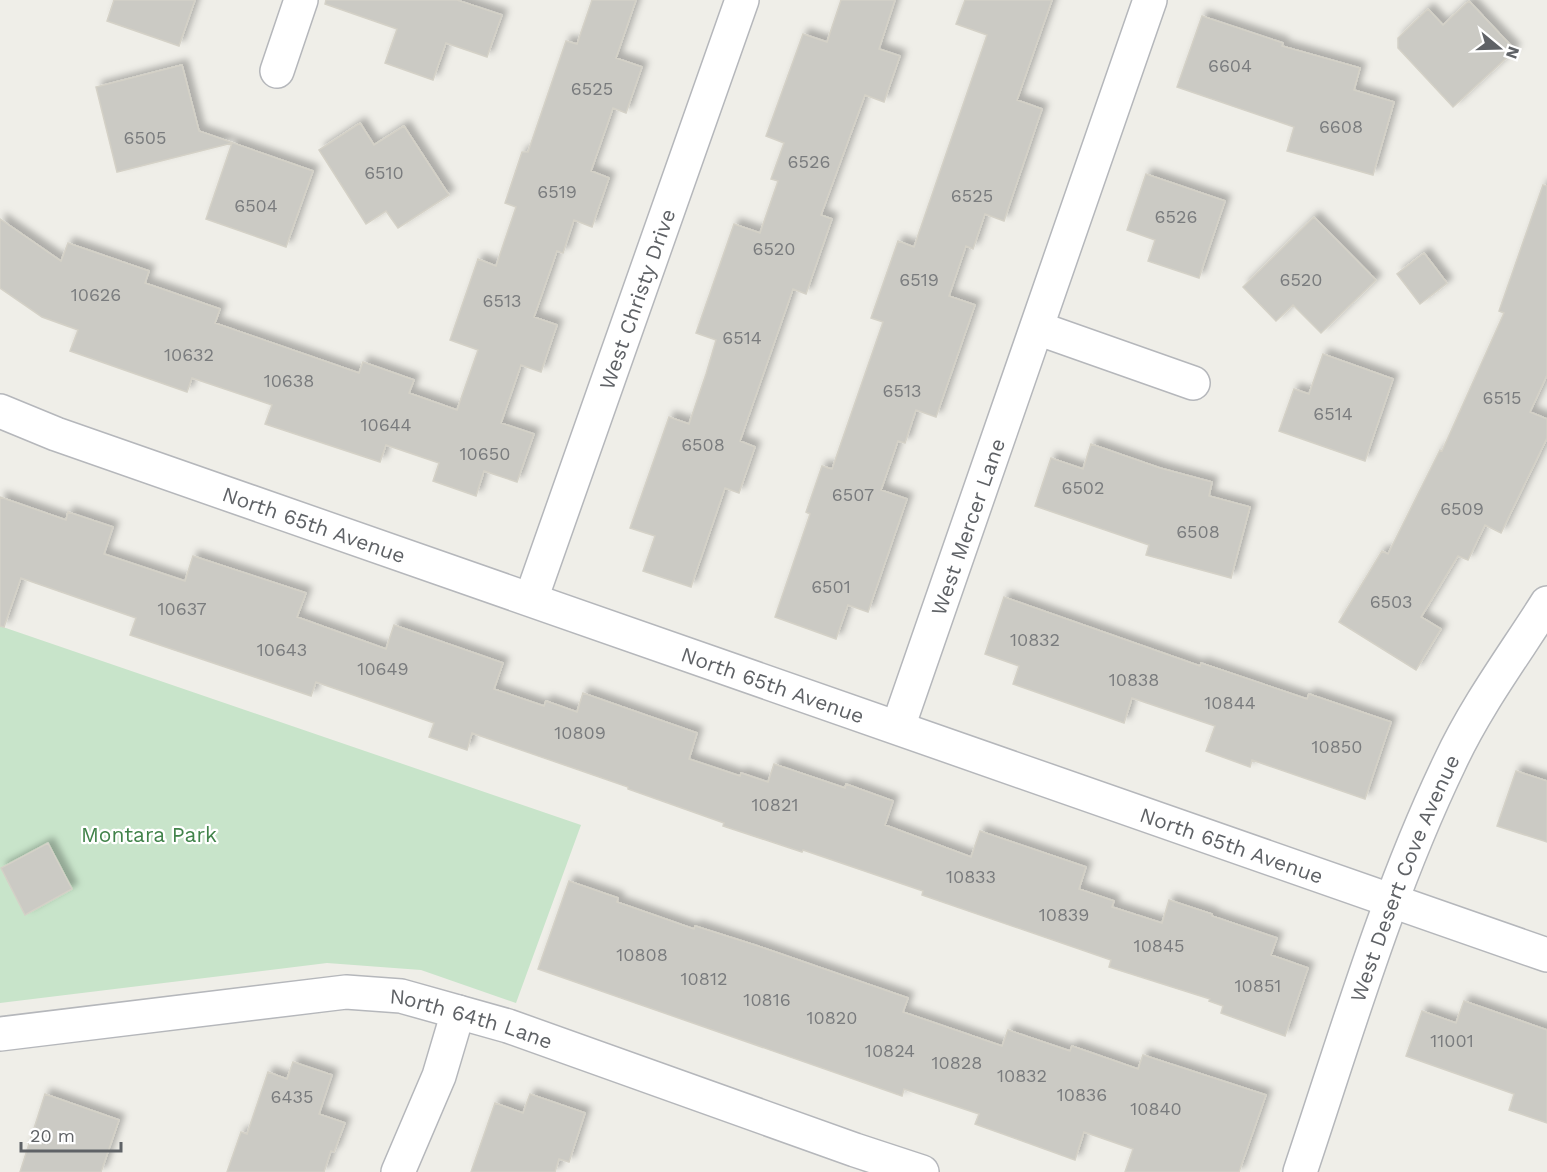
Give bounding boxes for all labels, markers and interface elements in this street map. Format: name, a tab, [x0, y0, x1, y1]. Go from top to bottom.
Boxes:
north arrow	[1469, 18, 1529, 78]
text: N	[1502, 44, 1524, 61]
house number: 6604	[1208, 55, 1252, 76]
house number: 6525	[571, 78, 613, 99]
house number: 6608	[1319, 116, 1363, 137]
house number: 6505	[123, 127, 167, 148]
house number: 6526	[788, 151, 830, 172]
house number: 6510	[364, 162, 404, 183]
house number: 6519	[537, 181, 577, 202]
house number: 6525	[951, 185, 993, 206]
house number: 6504	[234, 195, 278, 216]
street label: West Christy Drive	[593, 205, 680, 393]
house number: 6526	[1155, 206, 1197, 227]
house number: 6520	[752, 238, 796, 259]
house number: 6519	[899, 269, 939, 290]
house number: 6520	[1279, 269, 1323, 290]
house number: 10626	[71, 284, 121, 305]
house number: 6513	[483, 290, 521, 311]
house number: 6514	[722, 327, 762, 348]
house number: 10632	[164, 344, 214, 365]
house number: 10638	[264, 370, 314, 391]
house number: 6513	[883, 380, 921, 401]
house number: 6515	[1483, 387, 1521, 408]
house number: 6514	[1313, 403, 1353, 424]
house number: 10644	[360, 414, 412, 435]
house number: 6508	[681, 434, 725, 455]
street label: West Mercer Lane	[925, 435, 1010, 618]
house number: 10650	[460, 443, 510, 464]
house number: 6502	[1061, 477, 1105, 498]
street label: North 65th Avenue	[219, 481, 409, 568]
house number: 6507	[832, 484, 874, 505]
house number: 6509	[1440, 498, 1484, 519]
house number: 6508	[1176, 521, 1220, 542]
house number: 6501	[811, 576, 851, 597]
house number: 6503	[1370, 591, 1412, 612]
house number: 10637	[157, 598, 207, 619]
house number: 10832	[1010, 629, 1060, 650]
house number: 10643	[257, 639, 307, 660]
street label: North 65th Avenue	[678, 641, 868, 728]
house number: 10649	[357, 658, 409, 679]
house number: 10838	[1109, 669, 1159, 690]
house number: 10844	[1204, 692, 1256, 713]
house number: 10809	[554, 722, 606, 743]
house number: 10850	[1312, 736, 1362, 757]
street label: West Desert Cove Avenue	[1344, 750, 1464, 1005]
house number: 10821	[752, 794, 798, 815]
street label: North 65th Avenue	[1137, 801, 1327, 888]
park label: Montara Park	[81, 822, 217, 847]
house number: 10833	[946, 866, 996, 887]
house number: 10839	[1039, 904, 1089, 925]
house number: 10845	[1134, 935, 1184, 956]
house number: 10808	[616, 944, 668, 965]
house number: 10812	[681, 968, 727, 989]
house number: 10851	[1235, 975, 1281, 996]
street label: North 64th Lane	[389, 983, 556, 1053]
house number: 10816	[743, 989, 791, 1010]
house number: 10820	[807, 1007, 858, 1028]
house number: 11001	[1430, 1030, 1474, 1051]
house number: 10824	[865, 1040, 915, 1061]
house number: 10828	[932, 1052, 982, 1073]
house number: 10832	[997, 1065, 1047, 1086]
house number: 10836	[1057, 1084, 1107, 1105]
house number: 6435	[271, 1086, 313, 1107]
house number: 10840	[1130, 1098, 1182, 1119]
scale bar	[21, 1115, 122, 1153]
text: 20 m	[30, 1125, 75, 1146]

